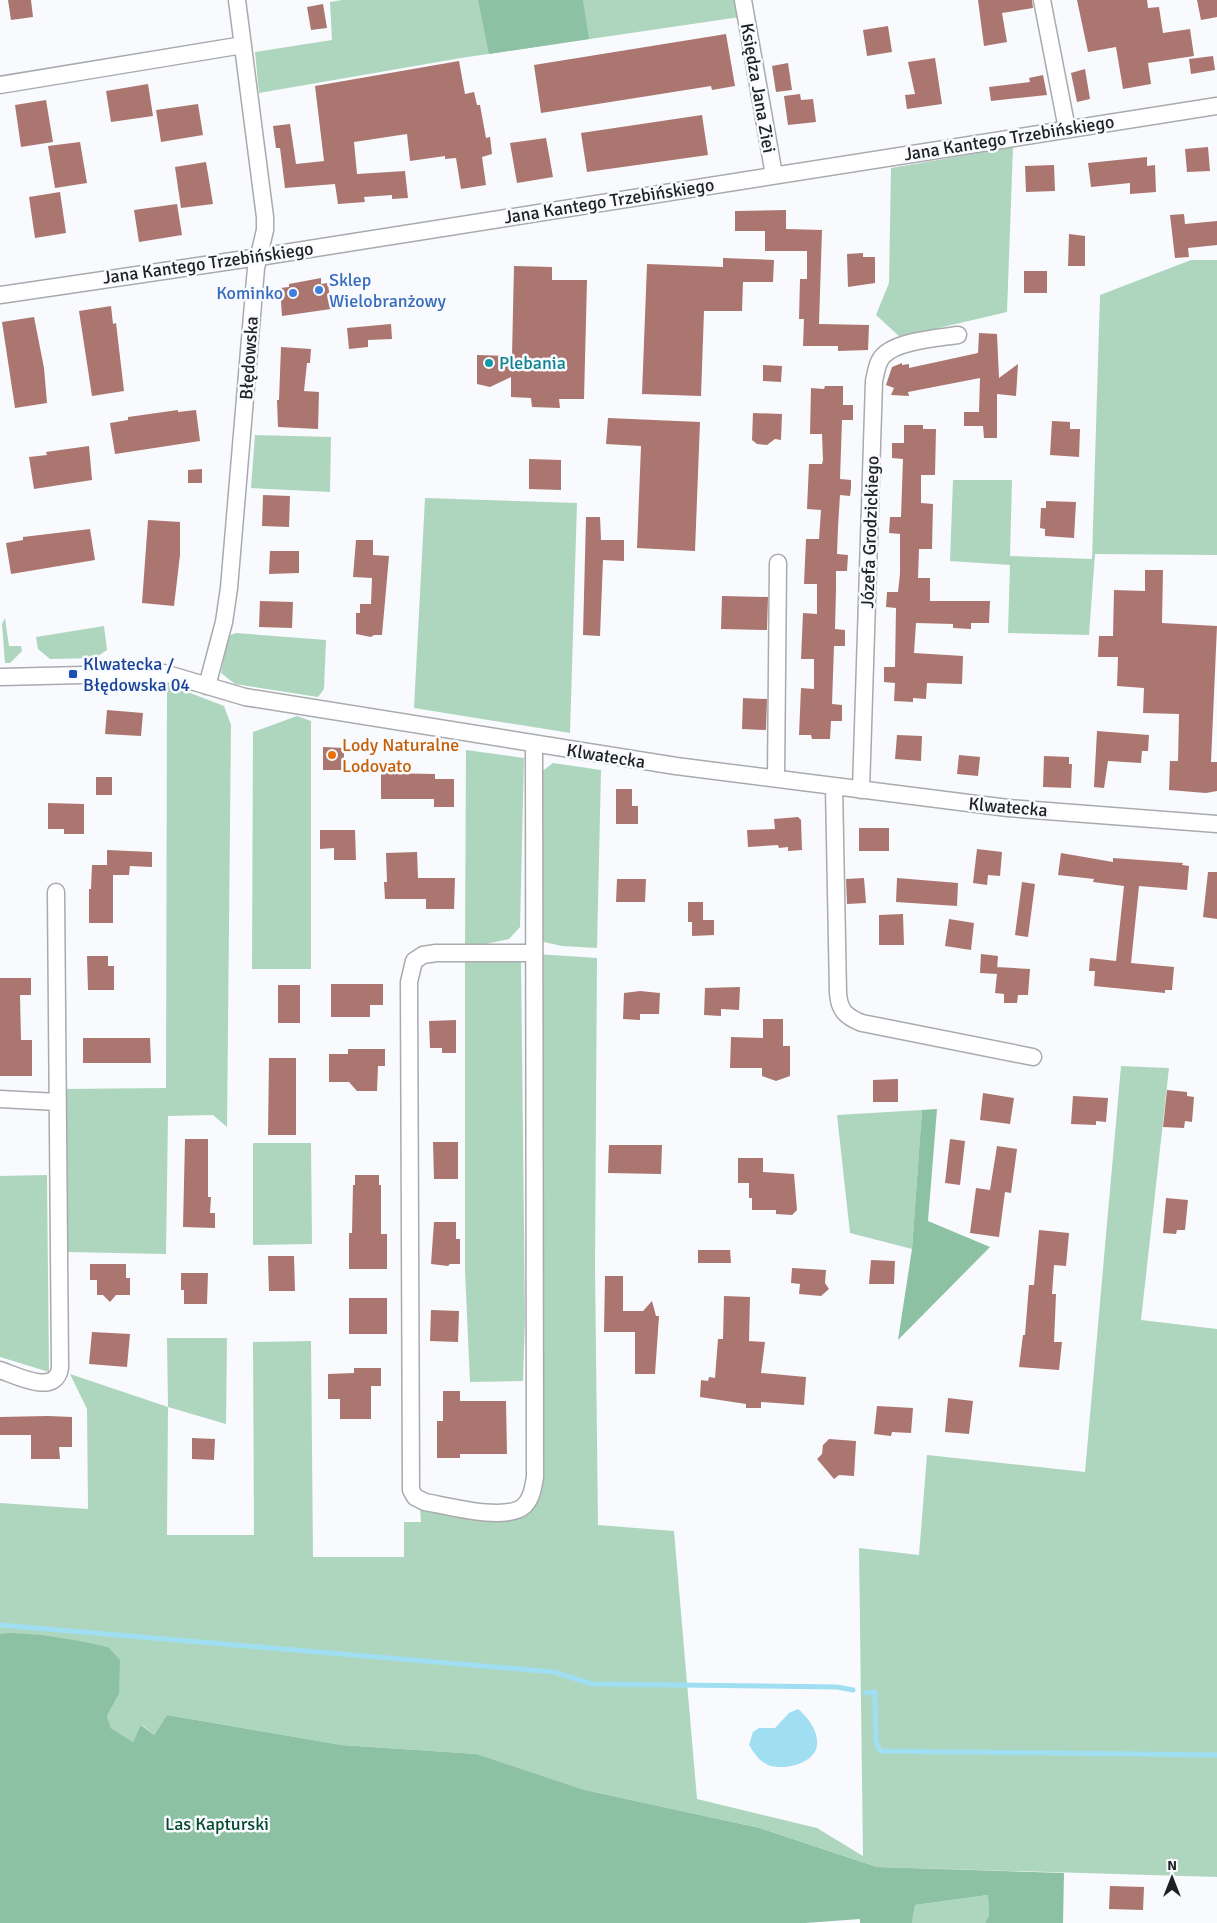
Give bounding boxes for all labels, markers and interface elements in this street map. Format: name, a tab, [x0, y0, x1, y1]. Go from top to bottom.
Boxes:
street label: Księdza Jana Ziei	[736, 21, 780, 155]
street label: Jana Kantego Trzebińskiego	[902, 111, 1116, 165]
street label: Jana Kantego Trzebińskiego	[502, 174, 716, 228]
street label: Jana Kantego Trzebińskiego	[101, 237, 315, 289]
place label: Sklep Wielobranżowy	[329, 269, 447, 312]
place label: Kominko	[216, 282, 283, 304]
marker: Sklep Wielobranżowy	[313, 284, 325, 296]
marker: Kominko	[287, 287, 299, 299]
street label: Błędowska	[235, 315, 263, 401]
place label: Plebania	[499, 352, 566, 374]
marker: Plebania	[483, 357, 495, 369]
street label: Józefa Grodzickiego	[856, 455, 884, 609]
place label: Klwatecka / Błędowska 04	[83, 653, 190, 696]
marker: Klwatecka / Błędowska 04	[67, 668, 79, 680]
place label: Lody Naturalne Lodovato	[342, 734, 459, 777]
street label: Klwatecka	[565, 739, 647, 773]
marker: Lody Naturalne Lodovato	[326, 749, 338, 761]
street label: Klwatecka	[967, 793, 1049, 821]
park label: Las Kapturski	[165, 1813, 269, 1835]
north arrow	[1147, 1853, 1197, 1903]
text: N	[1167, 1857, 1177, 1874]

